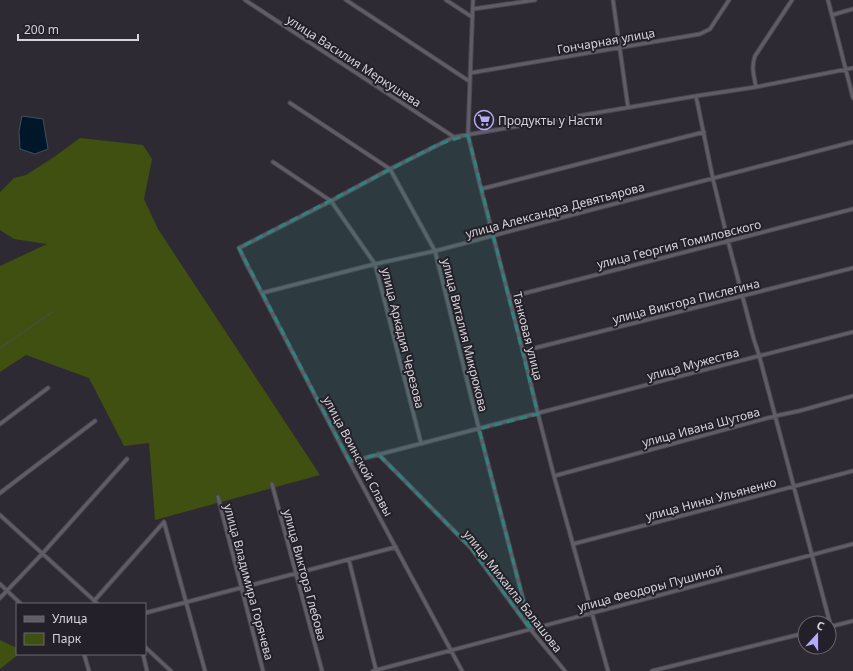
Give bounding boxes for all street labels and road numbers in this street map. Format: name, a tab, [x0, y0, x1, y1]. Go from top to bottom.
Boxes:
street label: улица Василия Меркушева	[283, 11, 425, 111]
street label: Гончарная улица	[556, 24, 656, 58]
street label: улица Александра Девятьярова	[464, 178, 646, 242]
street label: улица Георгия Томиловского	[595, 215, 763, 273]
street label: улица Виталия Микрюкова	[438, 257, 492, 413]
street label: улица Аркадия Черезова	[377, 266, 429, 410]
street label: улица Виктора Пислегина	[611, 274, 761, 328]
street label: Танковая улица	[509, 290, 547, 382]
street label: улица Мужества	[645, 344, 741, 384]
street label: улица Воинской Славы	[319, 393, 397, 519]
street label: улица Ивана Шутова	[640, 403, 762, 451]
street label: улица Нины Ульяненко	[644, 473, 778, 525]
street label: улица Владимира Горячева	[220, 502, 278, 662]
street label: улица Виктора Глебова	[279, 507, 331, 643]
street label: улица Михаила Балашова	[460, 526, 566, 656]
street label: улица Феодоры Пушиной	[576, 560, 724, 616]

